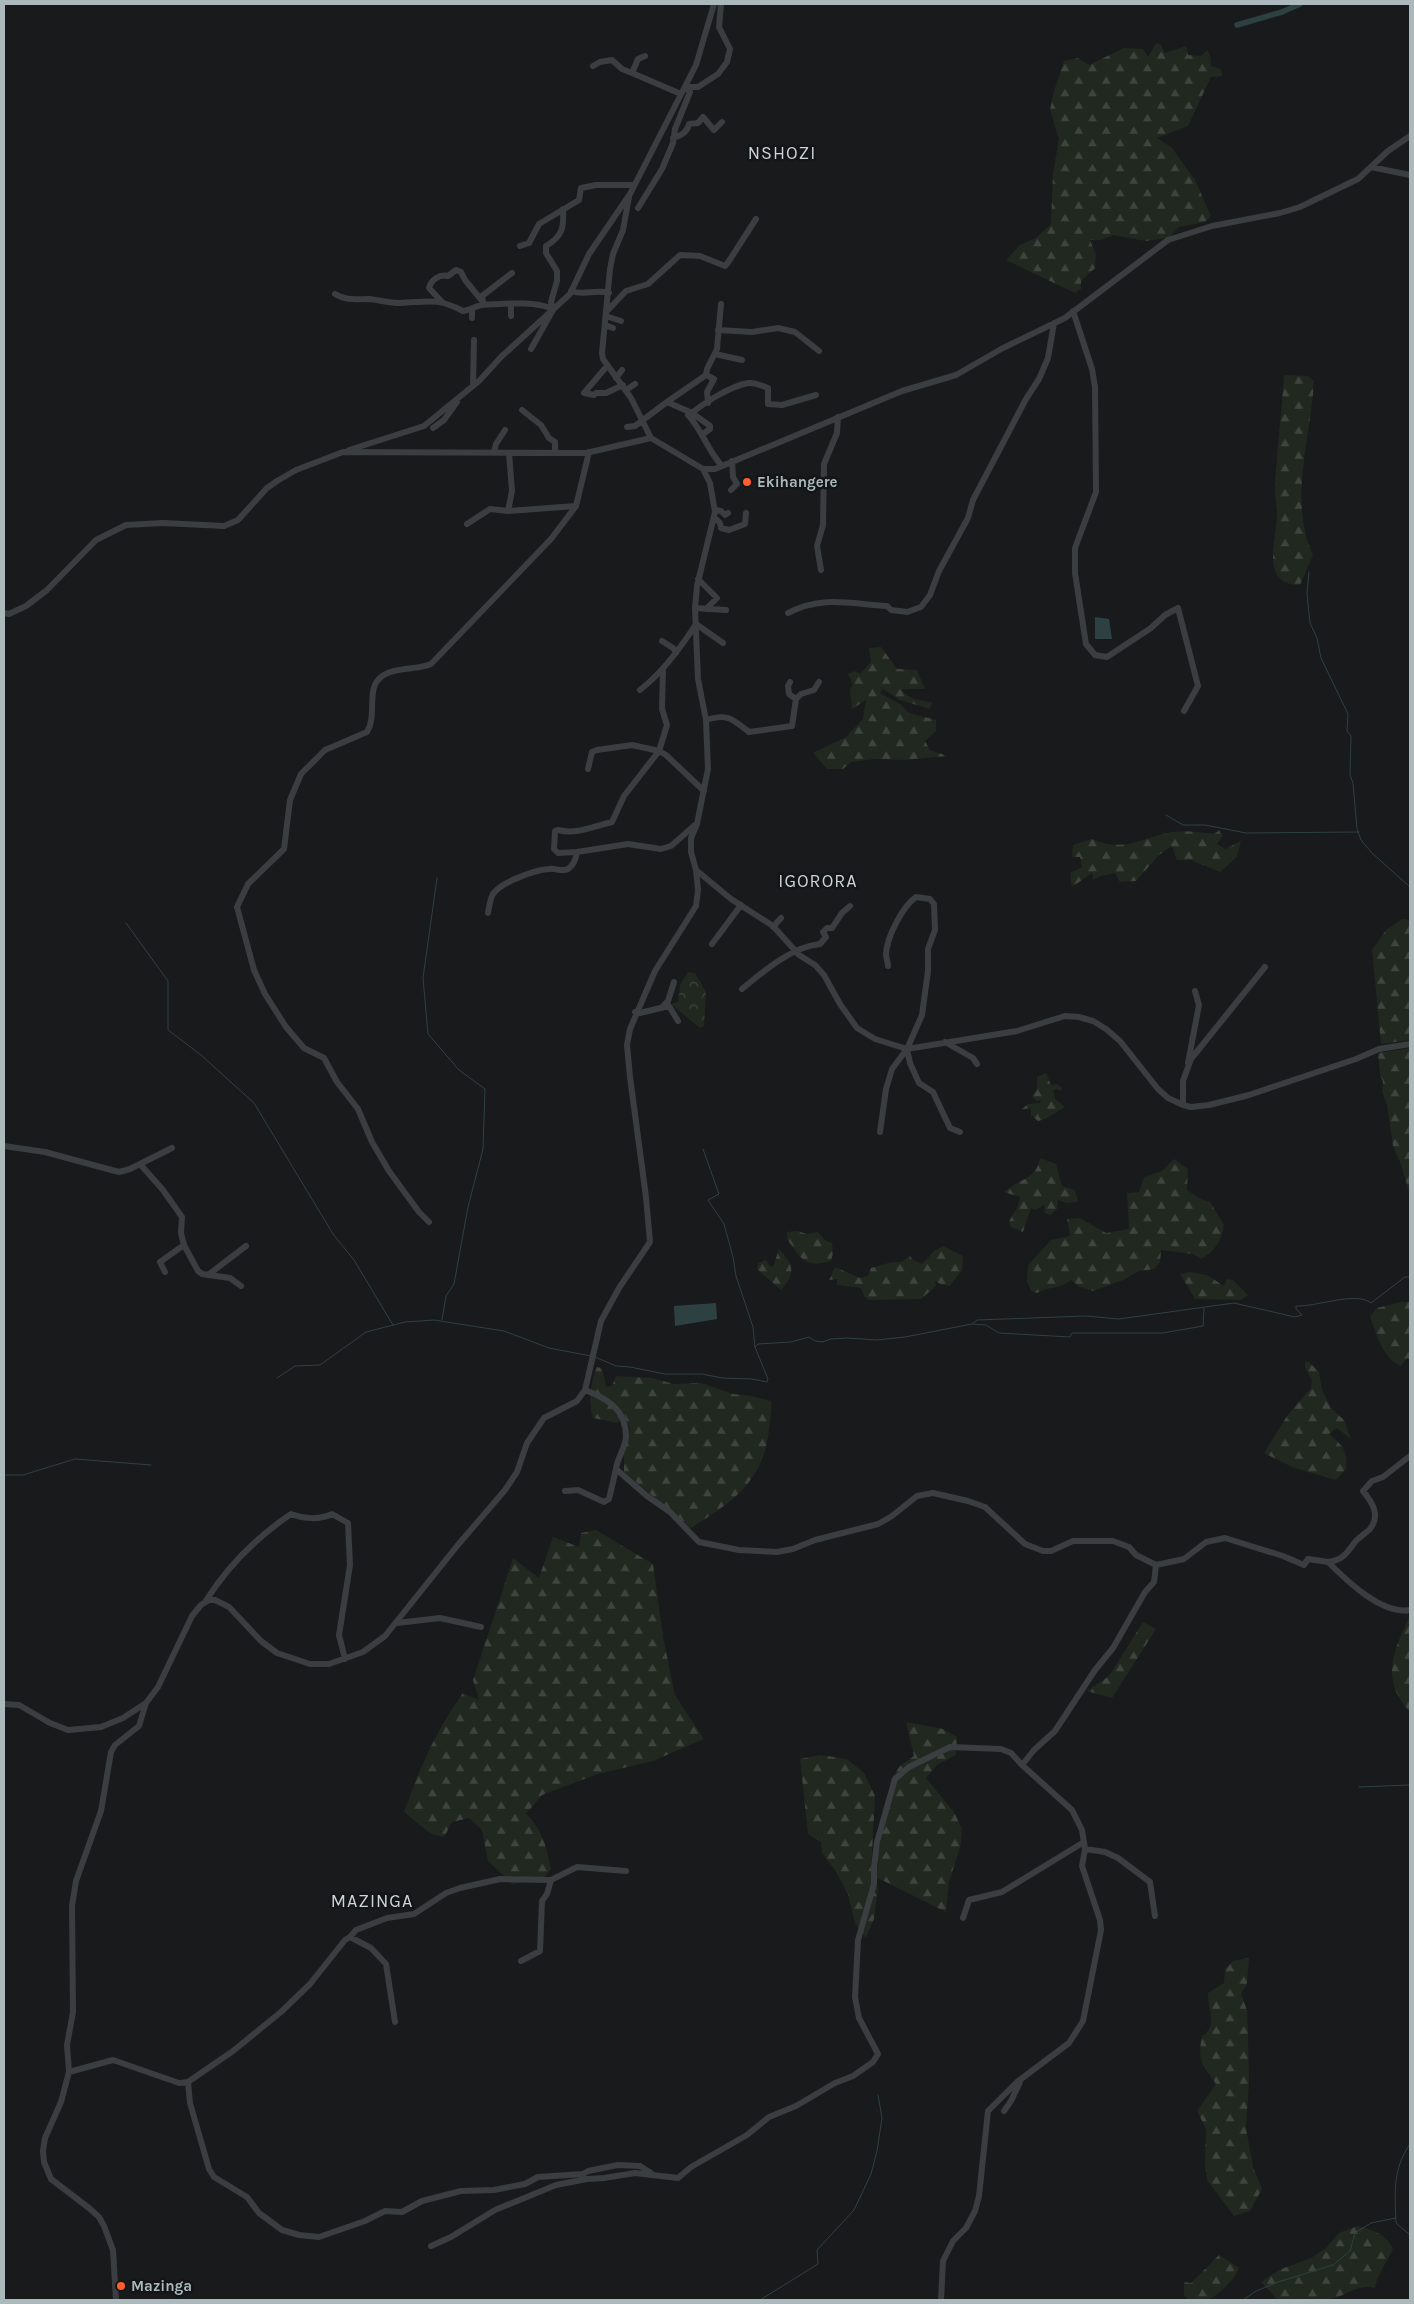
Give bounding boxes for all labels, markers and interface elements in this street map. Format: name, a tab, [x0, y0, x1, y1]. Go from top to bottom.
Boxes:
district label: NSHOZI	[748, 142, 816, 164]
place label: Ekihangere	[757, 473, 838, 491]
marker: Ekihangere	[741, 476, 753, 488]
district label: IGORORA	[778, 870, 858, 892]
district label: MAZINGA	[331, 1890, 413, 1912]
place label: Mazinga	[131, 2277, 192, 2295]
marker: Mazinga	[115, 2280, 127, 2292]

